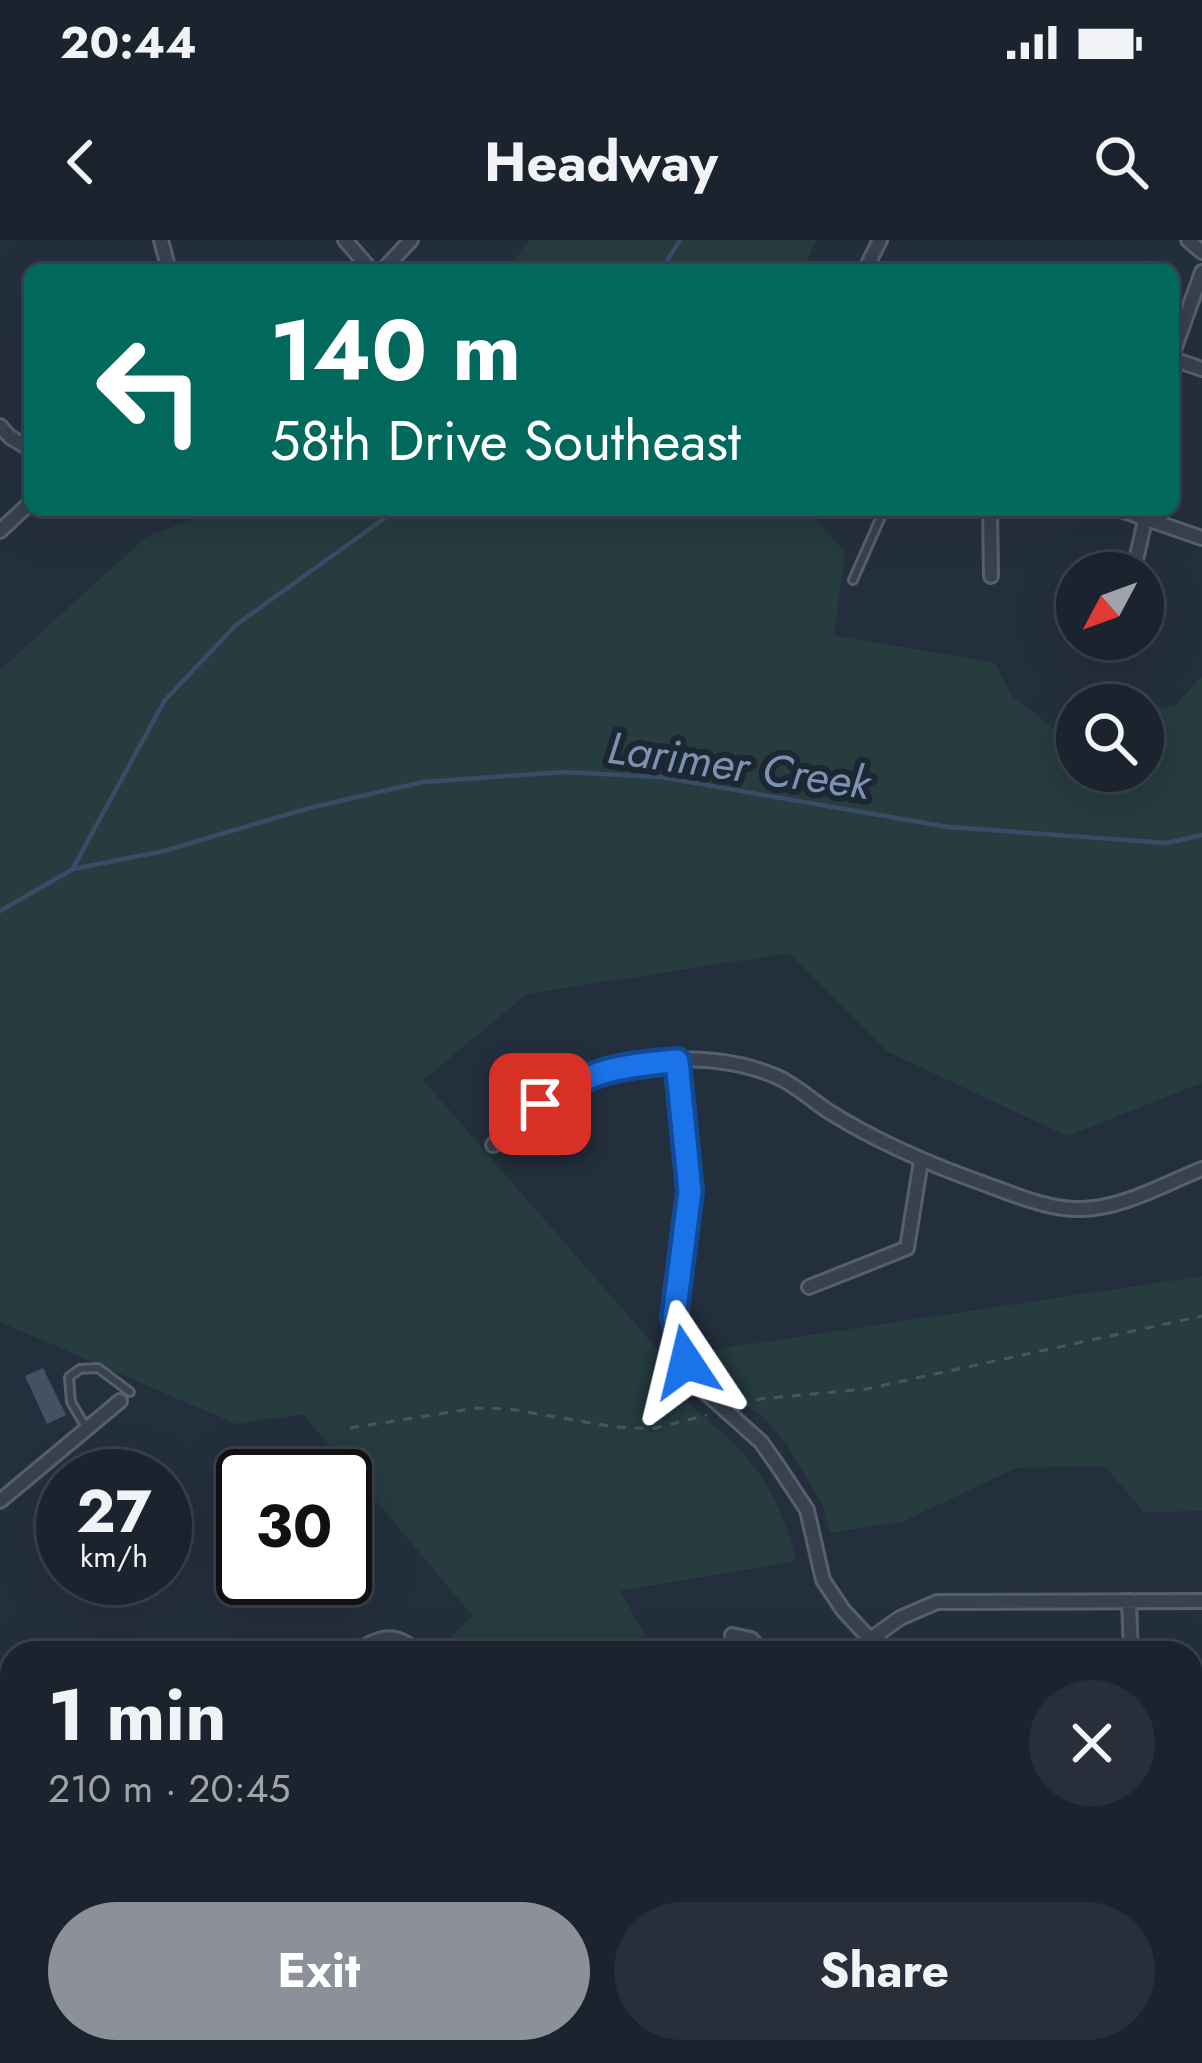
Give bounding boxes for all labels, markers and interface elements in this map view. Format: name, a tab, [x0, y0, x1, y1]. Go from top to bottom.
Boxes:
text: 20:44	[60, 10, 197, 75]
text: Headway	[484, 123, 718, 201]
icon: back	[48, 129, 114, 195]
icon: search	[1088, 129, 1154, 195]
text: 140 m	[270, 290, 521, 412]
icon: left	[72, 312, 228, 468]
text: 58th Drive Southeast	[270, 402, 741, 480]
north arrow	[1056, 552, 1164, 660]
map controls	[1056, 552, 1164, 792]
button: search	[1056, 684, 1164, 792]
water label: Larimer Creek	[603, 715, 876, 816]
pin	[489, 1053, 591, 1155]
icon: arrive	[507, 1071, 573, 1137]
position arrow	[623, 1299, 749, 1425]
speed limit sign: 30	[216, 1449, 372, 1605]
text: 27	[76, 1468, 152, 1555]
text: km/h	[80, 1535, 148, 1578]
text: 1 min	[48, 1663, 227, 1767]
button: close	[1029, 1680, 1155, 1806]
text: 210 m · 20:45	[48, 1760, 290, 1817]
button: Exit	[48, 1902, 590, 2040]
button: Share	[614, 1902, 1155, 2040]

